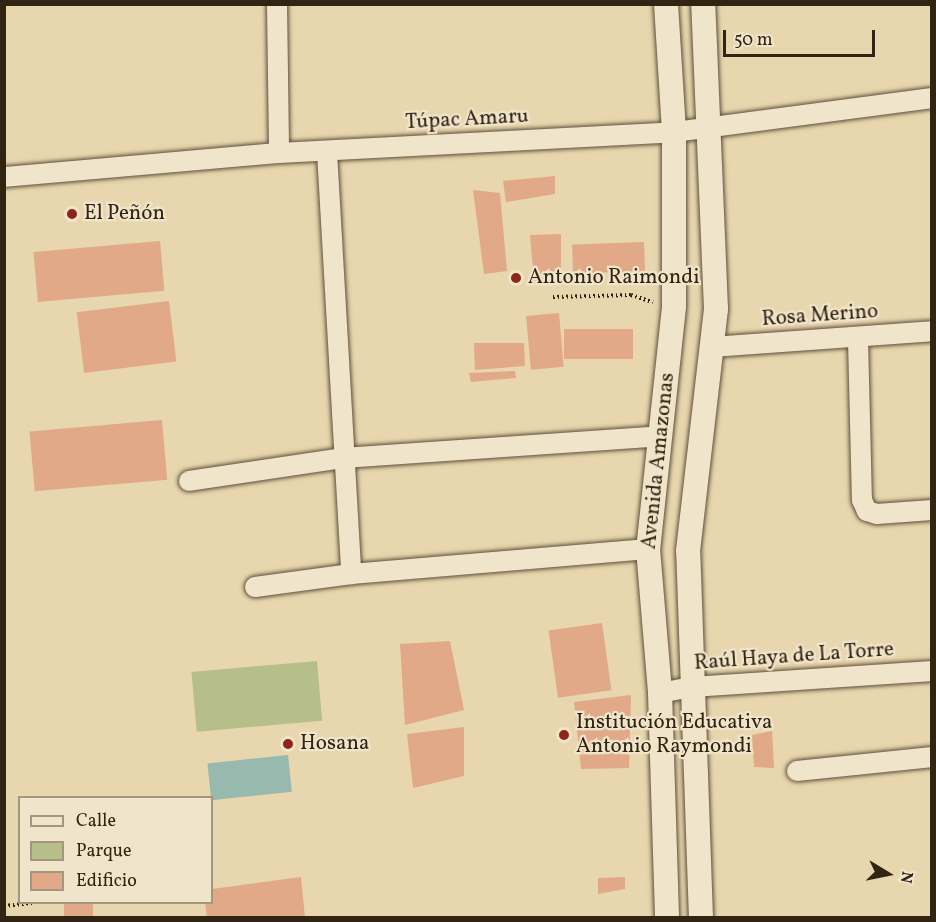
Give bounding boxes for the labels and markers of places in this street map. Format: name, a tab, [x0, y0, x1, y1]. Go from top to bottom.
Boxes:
place label: El Peñón	[84, 201, 165, 227]
marker: El Peñón	[65, 207, 79, 221]
place label: Antonio Raimondi	[528, 265, 699, 291]
marker: Antonio Raimondi	[509, 271, 523, 285]
place label: Institución Educativa Antonio Raymondi	[576, 710, 773, 760]
marker: Institución Educativa Antonio Raymondi	[557, 728, 571, 742]
place label: Hosana	[300, 731, 369, 757]
marker: Hosana	[281, 737, 295, 751]

